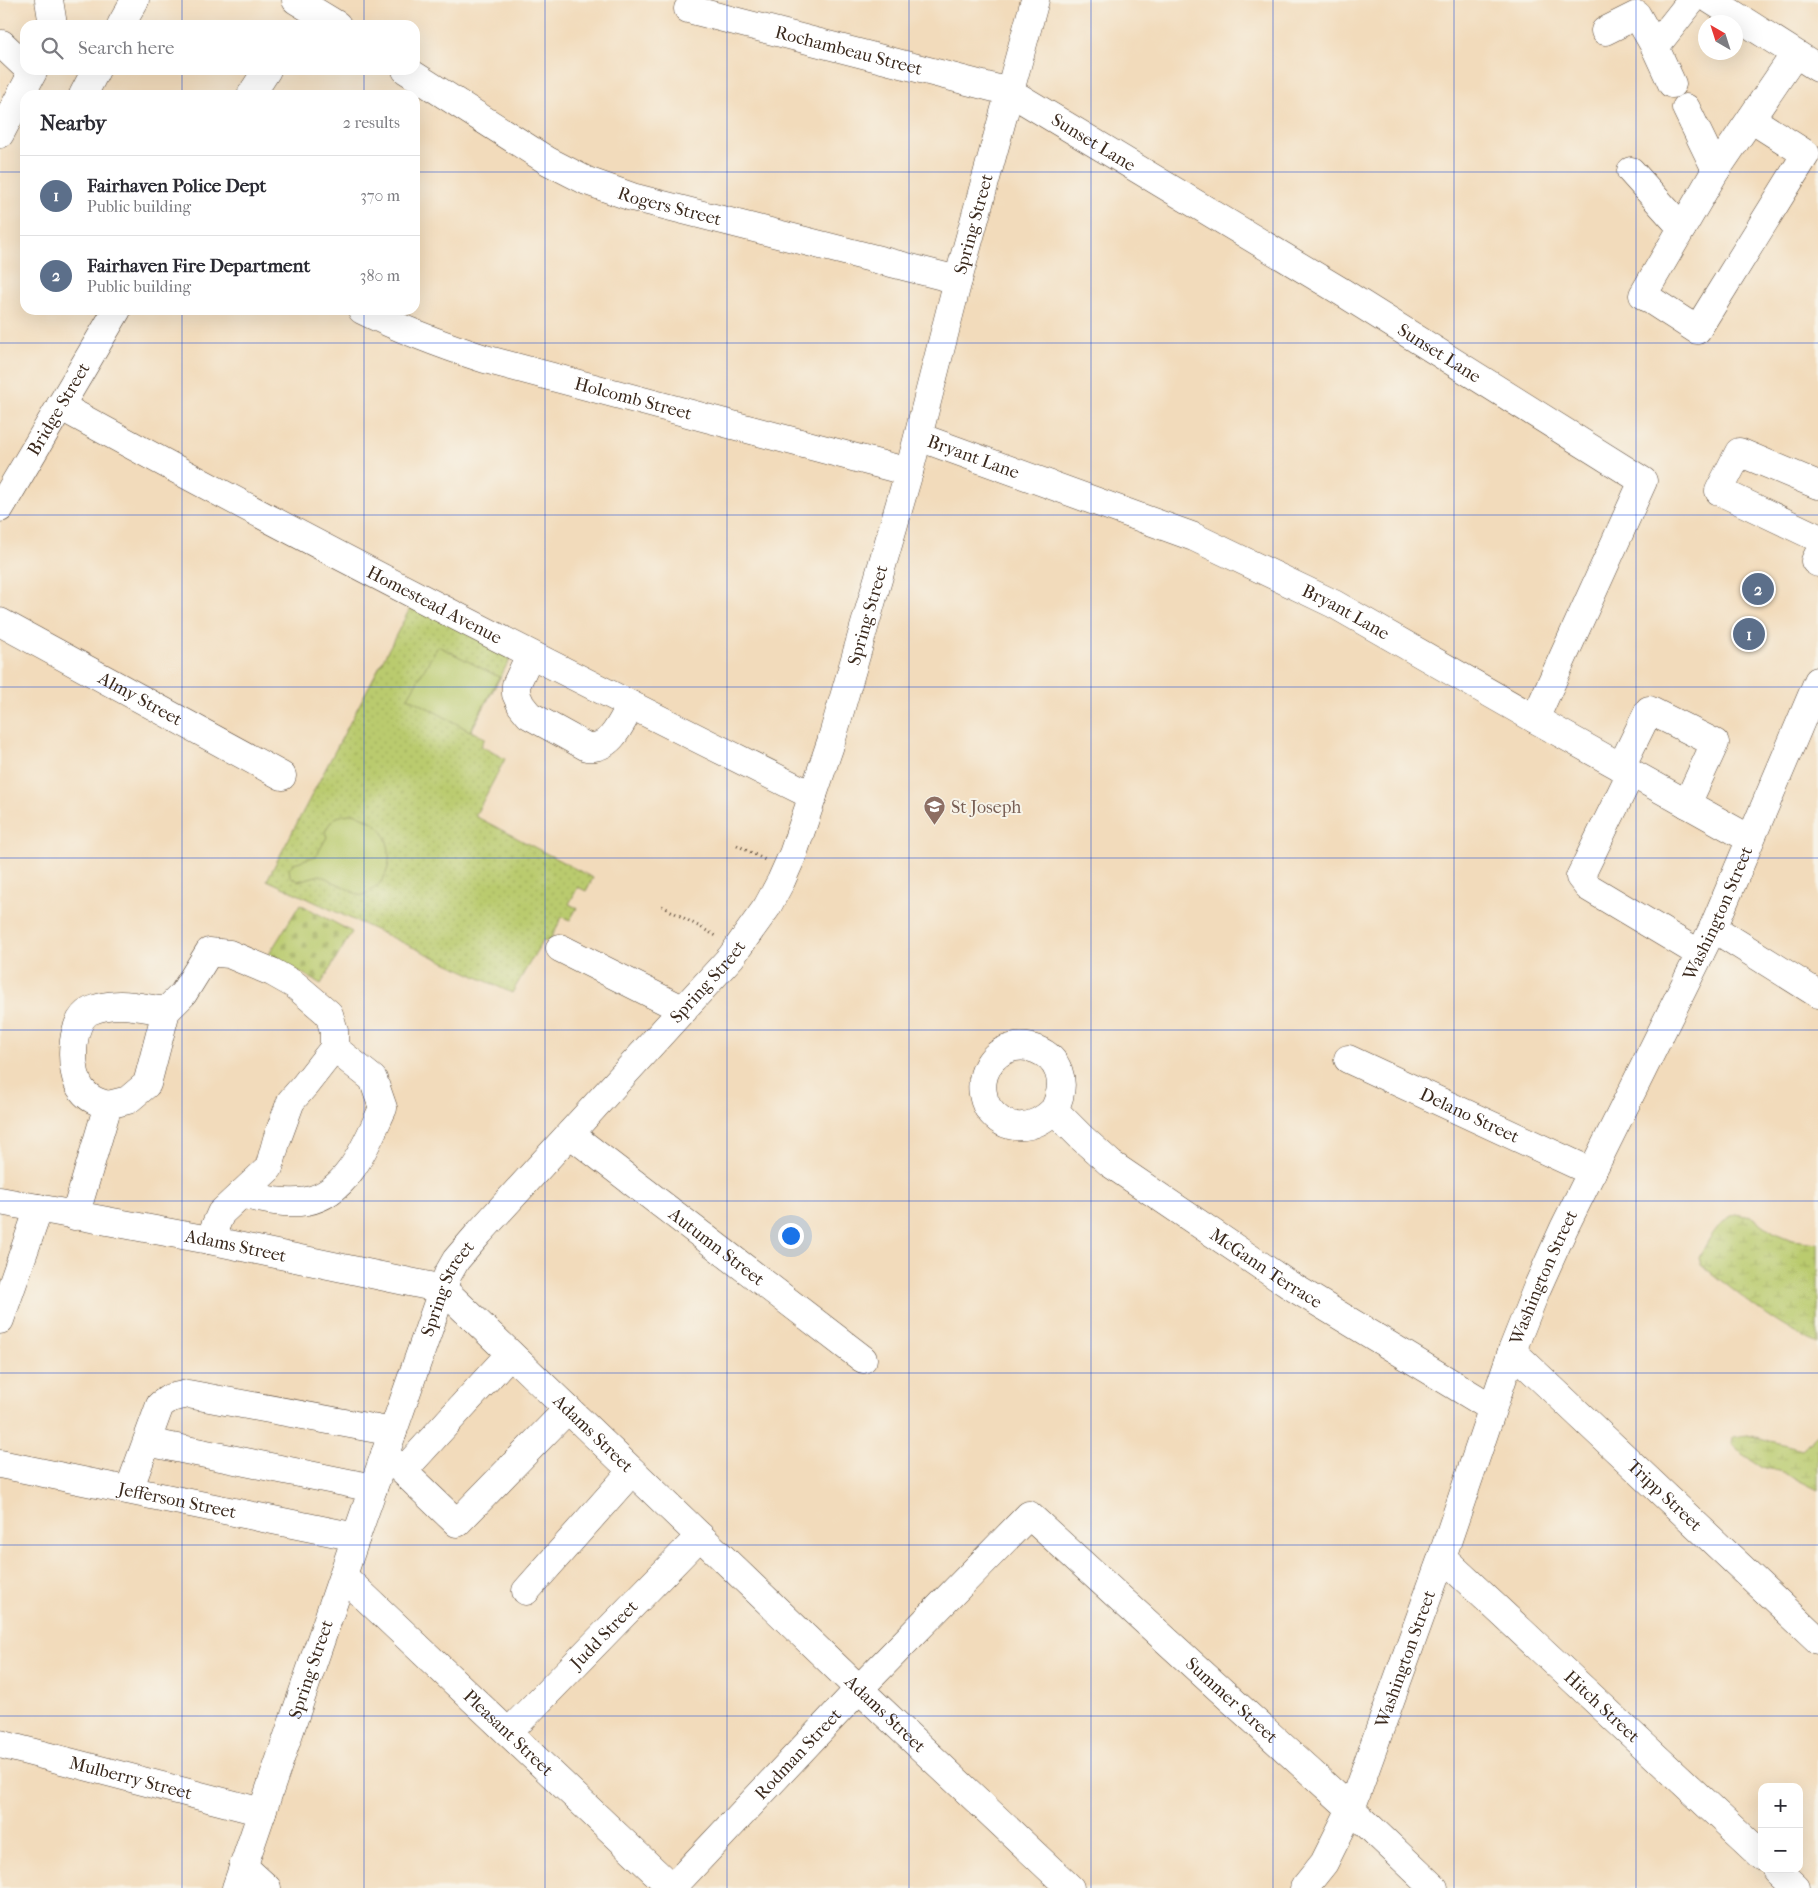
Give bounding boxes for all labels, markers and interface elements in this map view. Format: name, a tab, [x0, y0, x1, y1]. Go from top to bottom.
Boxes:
north arrow	[1698, 15, 1743, 60]
search box	[20, 20, 420, 75]
street label: Rochambeau Street	[773, 21, 925, 80]
icon: search	[38, 34, 66, 62]
text: Search here	[78, 37, 174, 59]
street label: Sunset Lane	[1048, 109, 1139, 176]
text: Nearby	[40, 111, 106, 135]
text: 2 results	[343, 113, 400, 132]
street label: Spring Street	[950, 171, 997, 277]
text: Fairhaven Police Dept	[87, 175, 266, 197]
street label: Rogers Street	[615, 182, 724, 230]
text: 1	[53, 186, 59, 205]
text: 370 m	[360, 186, 400, 205]
text: Public building	[87, 197, 191, 216]
text: Fairhaven Fire Department	[87, 255, 310, 277]
text: 2	[52, 266, 60, 285]
text: 380 m	[360, 266, 400, 285]
text: Public building	[87, 277, 191, 296]
street label: Sunset Lane	[1394, 319, 1485, 387]
street label: Bridge Street	[23, 358, 94, 459]
street label: Holcomb Street	[572, 373, 695, 424]
street label: Bryant Lane	[925, 431, 1022, 483]
street label: Homestead Avenue	[363, 561, 506, 648]
street label: Spring Street	[843, 562, 892, 668]
pin: 2	[1742, 570, 1774, 608]
street label: Bryant Lane	[1299, 580, 1393, 644]
pin: 1	[1733, 615, 1765, 653]
street label: Almy Street	[94, 667, 186, 730]
school or university icon: St Joseph	[923, 795, 947, 826]
place label: St Joseph	[951, 797, 1021, 818]
street label: Washington Street	[1678, 843, 1757, 984]
street label: Spring Street	[666, 936, 750, 1027]
street label: Delano Street	[1417, 1083, 1523, 1148]
street label: Autumn Street	[664, 1203, 769, 1290]
street label: Washington Street	[1505, 1206, 1582, 1348]
your location	[778, 1223, 804, 1249]
street label: McGann Terrace	[1206, 1224, 1326, 1313]
street label: Adams Street	[182, 1225, 289, 1267]
street label: Spring Street	[417, 1236, 479, 1339]
street label: Adams Street	[548, 1389, 638, 1477]
street label: Tripp Street	[1623, 1455, 1707, 1536]
street label: Jefferson Street	[114, 1478, 239, 1523]
street label: Washington Street	[1370, 1587, 1440, 1731]
street label: Judd Street	[564, 1595, 642, 1675]
street label: Spring Street	[284, 1617, 338, 1722]
street label: Summer Street	[1181, 1653, 1283, 1748]
street label: Hitch Street	[1560, 1666, 1644, 1747]
street label: Adams Street	[840, 1670, 930, 1757]
street label: Pleasant Street	[459, 1685, 558, 1781]
street label: Rodman Street	[750, 1704, 846, 1804]
street label: Mulberry Street	[67, 1752, 195, 1804]
map controls	[1758, 1783, 1803, 1873]
button: +	[1758, 1783, 1803, 1828]
button: −	[1758, 1828, 1803, 1873]

